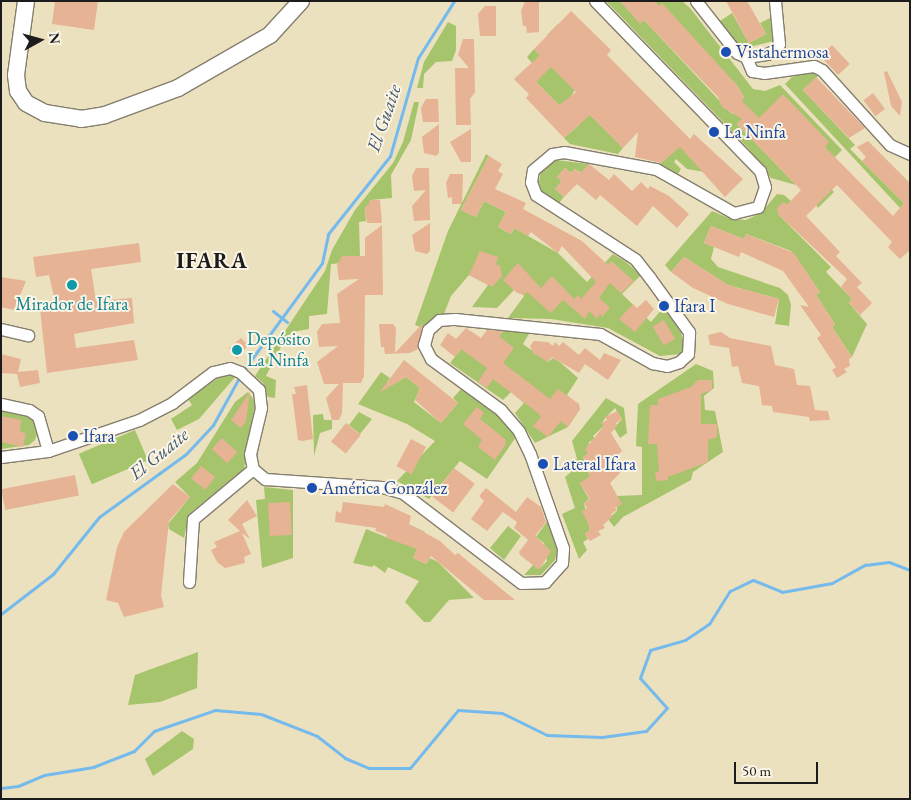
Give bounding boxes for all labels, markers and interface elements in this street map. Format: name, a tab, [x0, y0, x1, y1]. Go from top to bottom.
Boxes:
north arrow	[15, 15, 65, 65]
text: N	[45, 31, 65, 45]
place label: Vistahermosa	[736, 41, 829, 63]
marker: Vistahermosa	[720, 46, 732, 58]
water label: El Guaite	[362, 81, 406, 155]
place label: La Ninfa	[724, 121, 786, 143]
marker: La Ninfa	[708, 126, 720, 138]
district label: IFARA	[176, 248, 248, 274]
marker: Mirador de Ifara	[66, 279, 78, 291]
place label: Mirador de Ifara	[16, 293, 128, 315]
place label: Ifara I	[674, 295, 715, 317]
marker: Ifara I	[658, 300, 670, 312]
place label: Depósito La Ninfa	[247, 329, 311, 372]
marker: Depósito La Ninfa	[231, 344, 243, 356]
water label: El Guaite	[125, 423, 193, 485]
place label: Ifara	[83, 425, 115, 447]
marker: Ifara	[67, 430, 79, 442]
place label: Lateral Ifara	[553, 453, 636, 475]
marker: Lateral Ifara	[537, 458, 549, 470]
place label: América González	[322, 477, 447, 499]
marker: América González	[306, 482, 318, 494]
scale bar	[736, 752, 820, 784]
text: 50 m	[742, 761, 771, 780]

